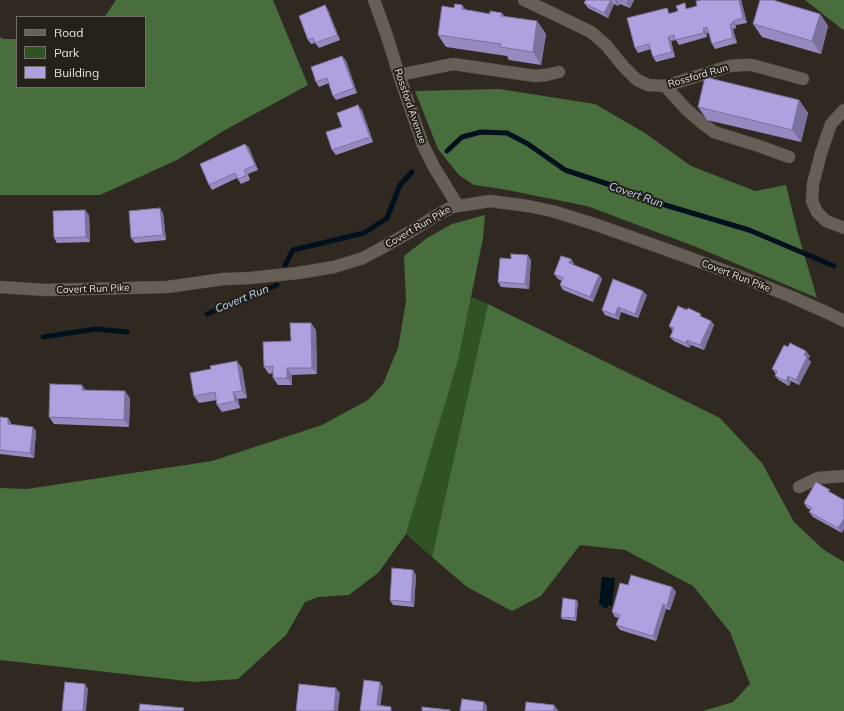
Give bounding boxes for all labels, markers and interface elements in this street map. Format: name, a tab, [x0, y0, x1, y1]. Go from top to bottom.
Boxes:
legend	[16, 16, 146, 88]
text: Road	[54, 25, 83, 40]
text: Park	[54, 45, 79, 60]
street label: Rossford Run	[666, 62, 730, 90]
text: Building	[54, 65, 99, 80]
street label: Rossford Avenue	[392, 67, 428, 145]
water label: Covert Run	[607, 180, 665, 210]
street label: Covert Run Pike	[383, 203, 453, 251]
street label: Covert Run Pike	[700, 257, 772, 295]
street label: Covert Run Pike	[56, 282, 130, 296]
water label: Covert Run	[213, 282, 271, 316]

